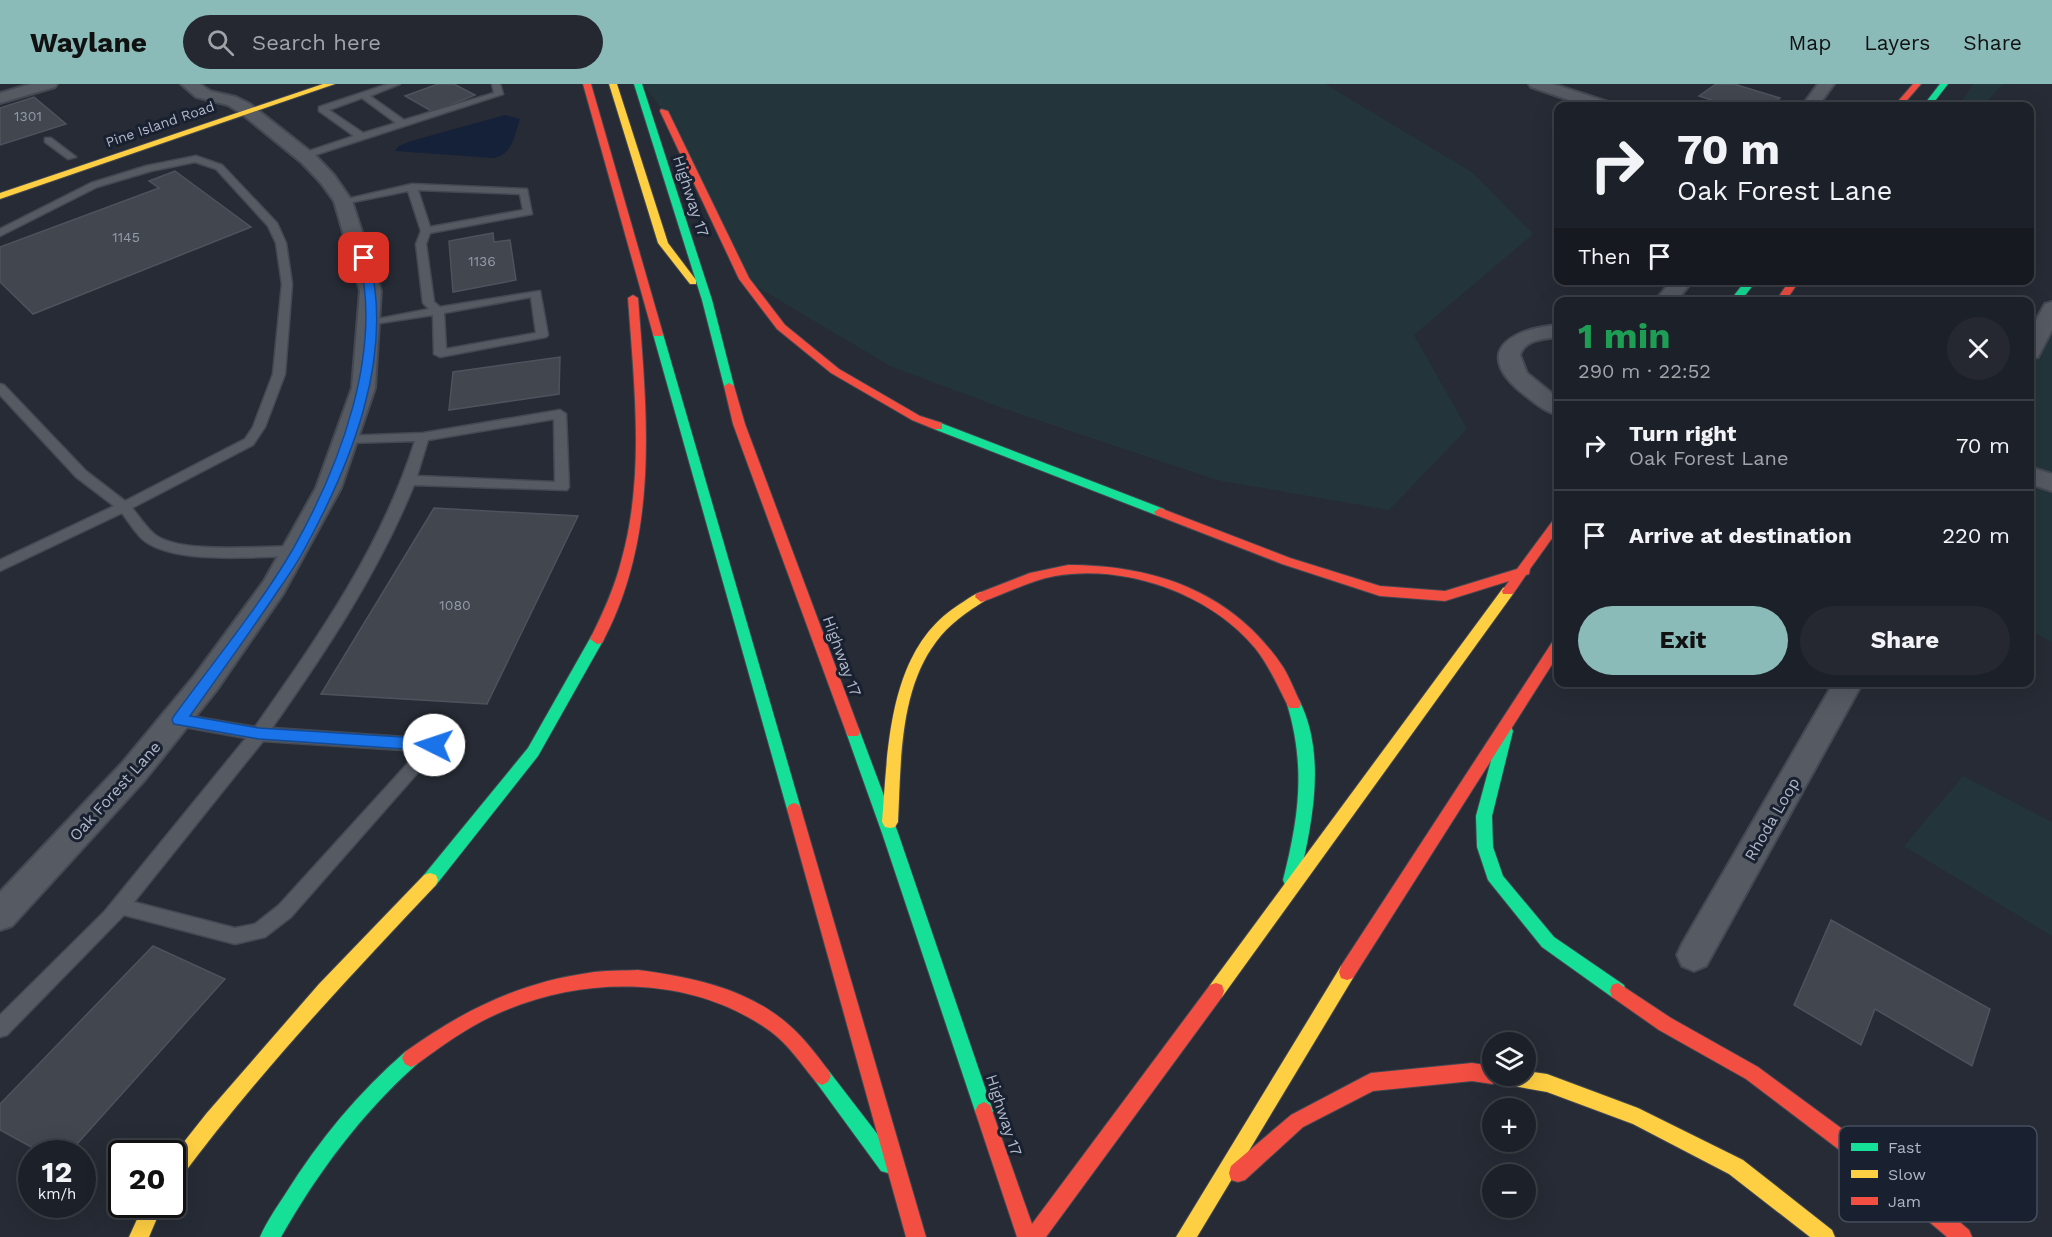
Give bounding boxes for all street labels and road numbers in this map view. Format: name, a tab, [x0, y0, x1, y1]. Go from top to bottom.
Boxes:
street label: Pine Island Road	[104, 98, 216, 150]
street label: Highway 17	[669, 153, 713, 239]
street label: Highway 17	[819, 613, 865, 699]
street label: Oak Forest Lane	[65, 737, 165, 845]
street label: Rhoda Loop	[1741, 774, 1803, 864]
street label: Highway 17	[982, 1072, 1026, 1158]

